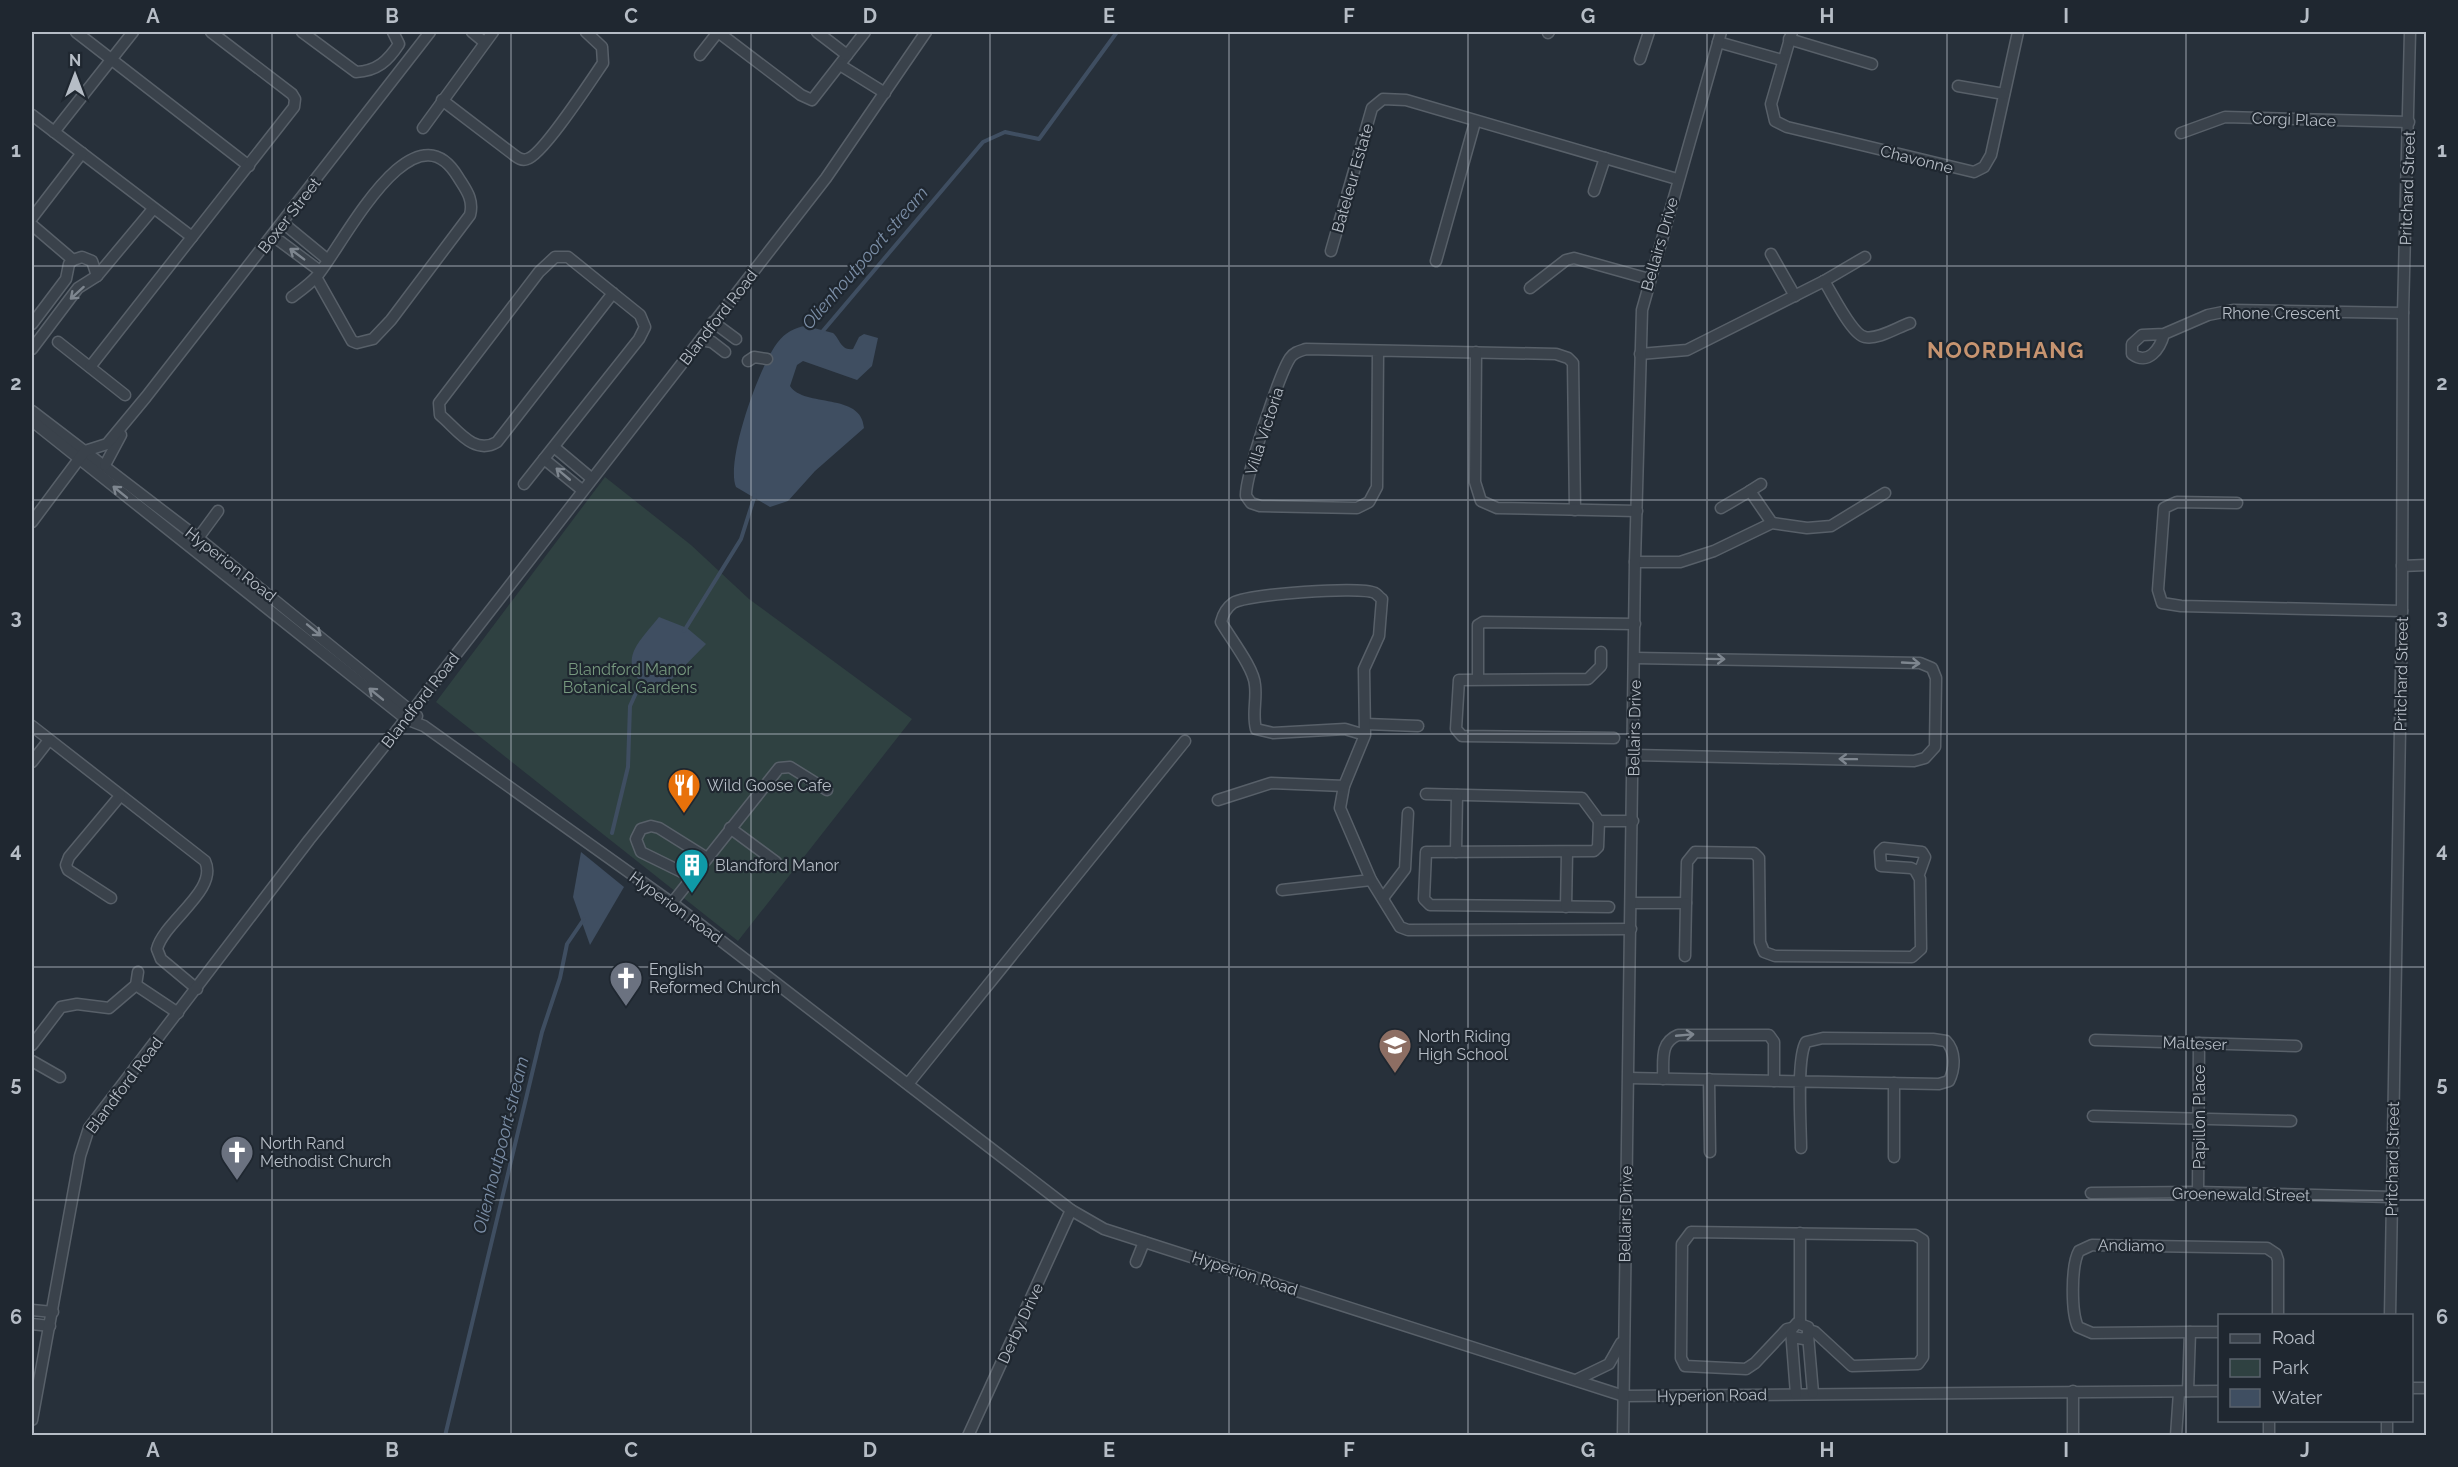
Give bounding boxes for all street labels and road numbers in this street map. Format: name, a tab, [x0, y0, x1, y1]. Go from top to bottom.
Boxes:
street label: Corgi Place	[2251, 109, 2337, 130]
street label: Bateleur Estate	[1328, 121, 1377, 235]
street label: Pritchard Street	[2396, 130, 2419, 246]
street label: Chavonne	[1878, 141, 1955, 178]
street label: Boxer Street	[254, 173, 325, 257]
street label: Bellairs Drive	[1637, 195, 1682, 293]
street label: Blandford Road	[675, 266, 761, 369]
street label: Rhone Crescent	[2222, 304, 2341, 323]
street label: Villa Victoria	[1241, 385, 1288, 477]
street label: Hyperion Road	[181, 523, 280, 606]
street label: Pritchard Street	[2391, 616, 2412, 732]
street label: Blandford Road	[377, 649, 463, 752]
street label: Bellairs Drive	[1624, 680, 1645, 776]
street label: Hyperion Road	[626, 867, 726, 947]
street label: Blandford Road	[82, 1033, 167, 1137]
street label: Malteser	[2162, 1033, 2228, 1054]
street label: Papillon Place	[2190, 1065, 2209, 1169]
street label: Pritchard Street	[2382, 1101, 2403, 1217]
street label: Bellairs Drive	[1615, 1166, 1636, 1262]
street label: Groenewald Street	[2172, 1184, 2311, 1205]
street label: Andiamo	[2098, 1235, 2164, 1256]
street label: Hyperion Road	[1190, 1247, 1300, 1300]
street label: Derby Drive	[994, 1280, 1047, 1366]
street label: Hyperion Road	[1657, 1385, 1767, 1406]

